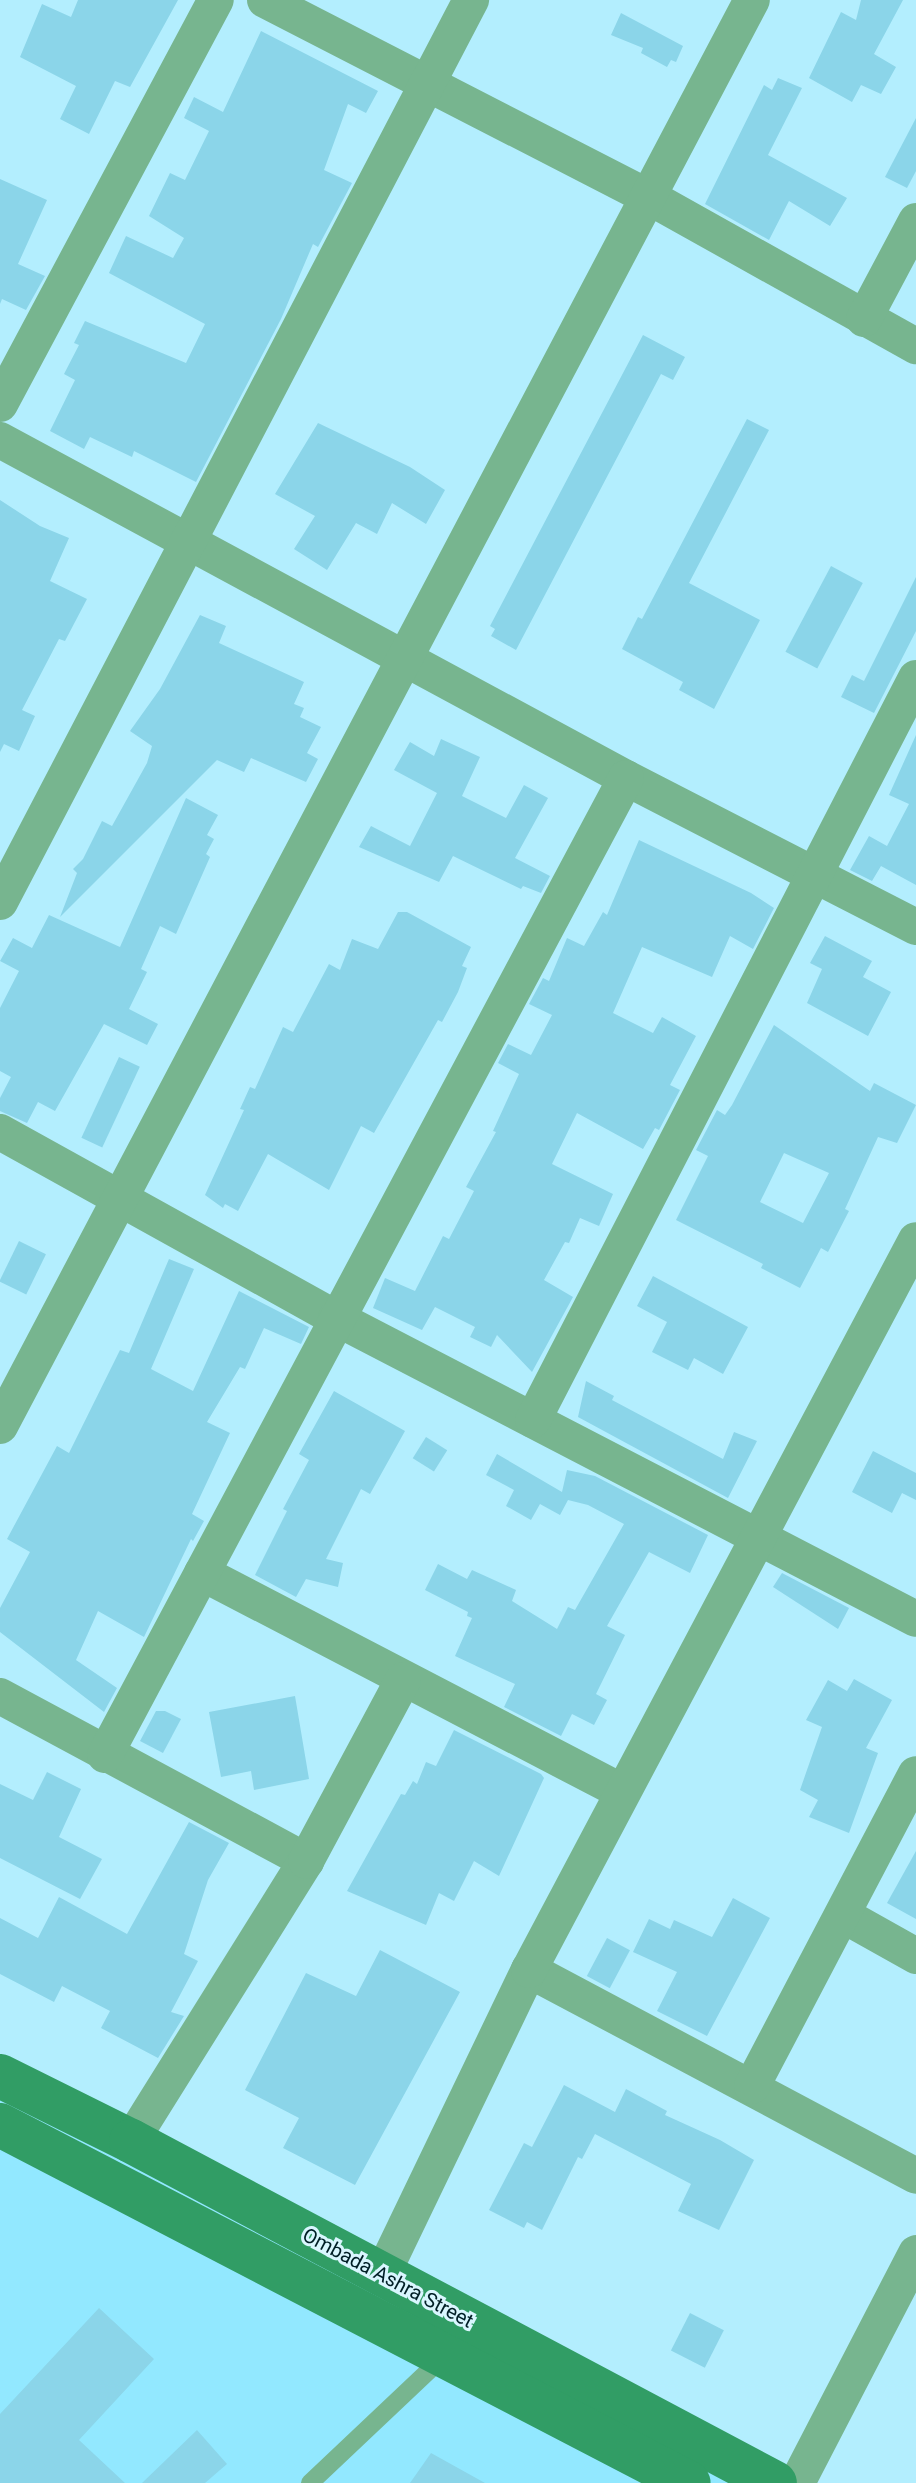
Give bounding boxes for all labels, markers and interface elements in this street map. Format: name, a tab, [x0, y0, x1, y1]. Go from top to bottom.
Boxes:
street label: Ombada Ashra Street	[299, 2223, 477, 2333]

